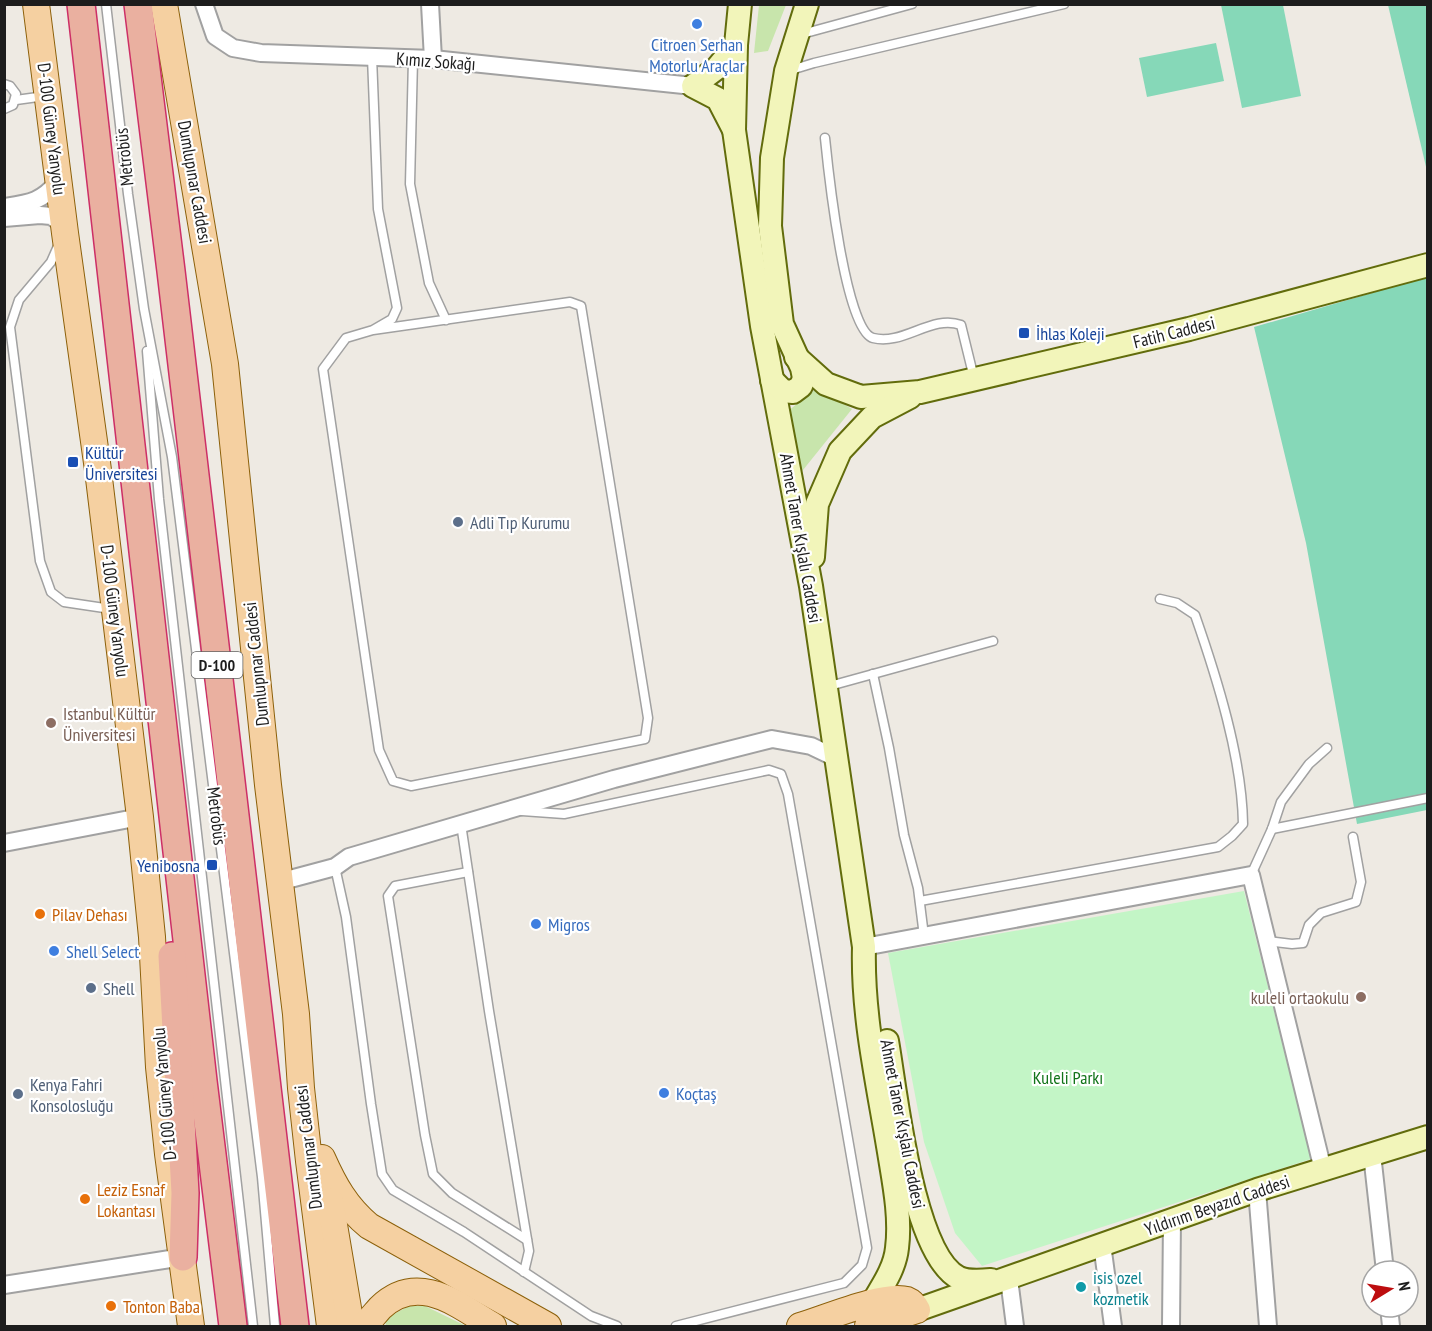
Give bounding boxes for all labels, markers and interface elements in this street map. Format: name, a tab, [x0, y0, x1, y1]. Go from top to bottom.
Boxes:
marker: Citroen Serhan Motorlu Araçlar	[690, 17, 704, 31]
place label: Citroen Serhan Motorlu Araçlar	[649, 33, 745, 77]
street label: Kımız Sokağı	[395, 47, 477, 75]
street label: D-100 Güney Yanyolu	[32, 62, 72, 196]
street label: Dumlupınar Caddesi	[173, 119, 217, 245]
street label: Metrobüs	[110, 127, 138, 187]
street label: Fatih Caddesi	[1131, 311, 1217, 353]
place label: İhlas Koleji	[1036, 322, 1105, 345]
marker: İhlas Koleji	[1017, 326, 1031, 340]
place label: Kültür Üniversitesi	[85, 441, 158, 485]
street label: Ahmet Taner Kışlalı Caddesi	[775, 451, 827, 625]
marker: Kültür Üniversitesi	[66, 455, 80, 469]
place label: Adli Tıp Kurumu	[470, 511, 570, 534]
marker: Adli Tıp Kurumu	[451, 515, 465, 529]
street label: D-100 Güney Yanyolu	[95, 544, 135, 678]
street label: Dumlupınar Caddesi	[238, 601, 274, 727]
road number: D-100	[192, 652, 242, 678]
place label: Istanbul Kültür Üniversitesi	[63, 702, 156, 746]
marker: Istanbul Kültür Üniversitesi	[44, 716, 58, 730]
street label: Metrobüs	[202, 786, 232, 846]
place label: Yenibosna	[137, 854, 200, 877]
marker: Yenibosna	[205, 858, 219, 872]
place label: Pilav Dehası	[52, 903, 128, 926]
marker: Pilav Dehası	[33, 907, 47, 921]
place label: Migros	[548, 913, 590, 936]
marker: Migros	[529, 917, 543, 931]
place label: Shell Select	[66, 940, 139, 963]
marker: Shell Select	[47, 944, 61, 958]
place label: Shell	[103, 977, 135, 1000]
marker: Shell	[84, 981, 98, 995]
place label: kuleli ortaokulu	[1251, 986, 1349, 1009]
marker: kuleli ortaokulu	[1354, 990, 1368, 1004]
street label: D-100 Güney Yanyolu	[147, 1027, 181, 1161]
street label: Ahmet Taner Kışlalı Caddesi	[875, 1037, 931, 1211]
park label: Kuleli Parkı	[1033, 1066, 1103, 1089]
place label: Kenya Fahri Konsolosluğu	[30, 1073, 113, 1117]
place label: Koçtaş	[676, 1082, 717, 1105]
street label: Dumlupınar Caddesi	[289, 1084, 327, 1210]
marker: Koçtaş	[657, 1086, 671, 1100]
marker: Kenya Fahri Konsolosluğu	[11, 1087, 25, 1101]
street label: Yıldırım Beyazıd Caddesi	[1141, 1169, 1293, 1241]
place label: Leziz Esnaf Lokantası	[97, 1178, 166, 1222]
marker: Leziz Esnaf Lokantası	[78, 1192, 92, 1206]
north arrow	[1360, 1259, 1420, 1319]
place label: isis ozel kozmetik	[1093, 1266, 1149, 1310]
marker: isis ozel kozmetik	[1074, 1280, 1088, 1294]
text: N	[1394, 1280, 1415, 1292]
place label: Tonton Baba	[123, 1295, 200, 1318]
marker: Tonton Baba	[104, 1299, 118, 1313]

